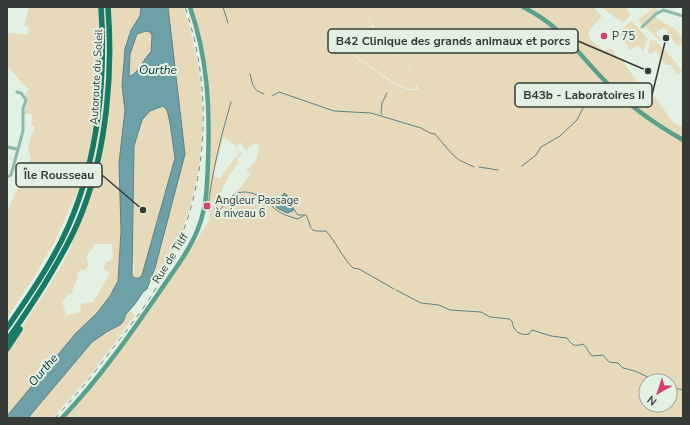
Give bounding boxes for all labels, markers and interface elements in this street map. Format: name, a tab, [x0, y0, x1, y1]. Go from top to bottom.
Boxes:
street label: Autoroute du Soleil	[87, 28, 107, 125]
callout: B42 Clinique des grands animaux et porcs	[328, 29, 578, 53]
place label: P 75	[612, 29, 635, 44]
marker: P 75	[599, 31, 609, 41]
text: B42 Clinique des grands animaux et porcs	[336, 33, 570, 49]
water label: Ourthe	[139, 62, 178, 78]
callout: B43b - Laboratoires II	[515, 83, 652, 107]
text: B43b - Laboratoires II	[523, 87, 645, 103]
callout: Île Rousseau	[16, 163, 102, 187]
text: Île Rousseau	[23, 167, 94, 183]
place label: Angleur Passage à niveau 6	[215, 193, 299, 221]
marker: Angleur Passage à niveau 6	[202, 201, 212, 211]
street label: Rue de Tilff	[149, 230, 192, 286]
water label: Ourthe	[25, 350, 62, 390]
north arrow	[638, 373, 678, 413]
text: N	[644, 392, 660, 409]

